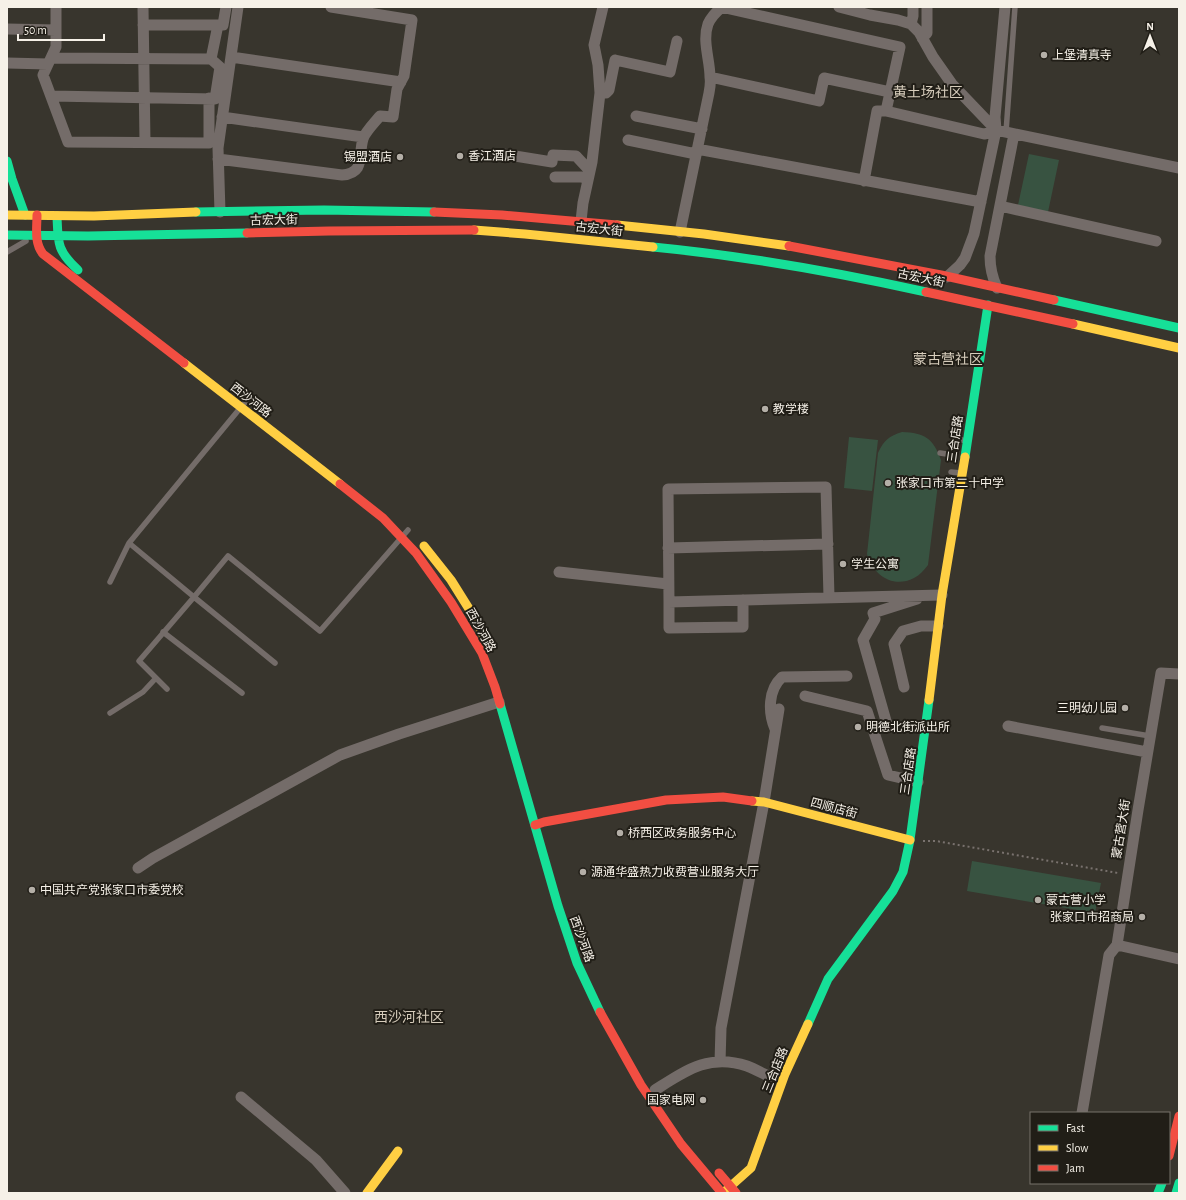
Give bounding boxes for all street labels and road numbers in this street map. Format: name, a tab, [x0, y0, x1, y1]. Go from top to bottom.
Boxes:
street label: 古宏大街	[250, 213, 298, 226]
street label: 古宏大街	[574, 220, 624, 237]
street label: 古宏大街	[896, 266, 946, 289]
street label: 西沙河路	[228, 380, 274, 420]
street label: 三合店路	[945, 414, 964, 464]
street label: 西沙河路	[464, 606, 499, 654]
street label: 三合店路	[898, 746, 917, 796]
street label: 四顺店街	[809, 795, 859, 820]
street label: 蒙古营大街	[1109, 798, 1132, 860]
street label: 西沙河路	[568, 914, 597, 964]
street label: 三合店路	[760, 1045, 790, 1095]

